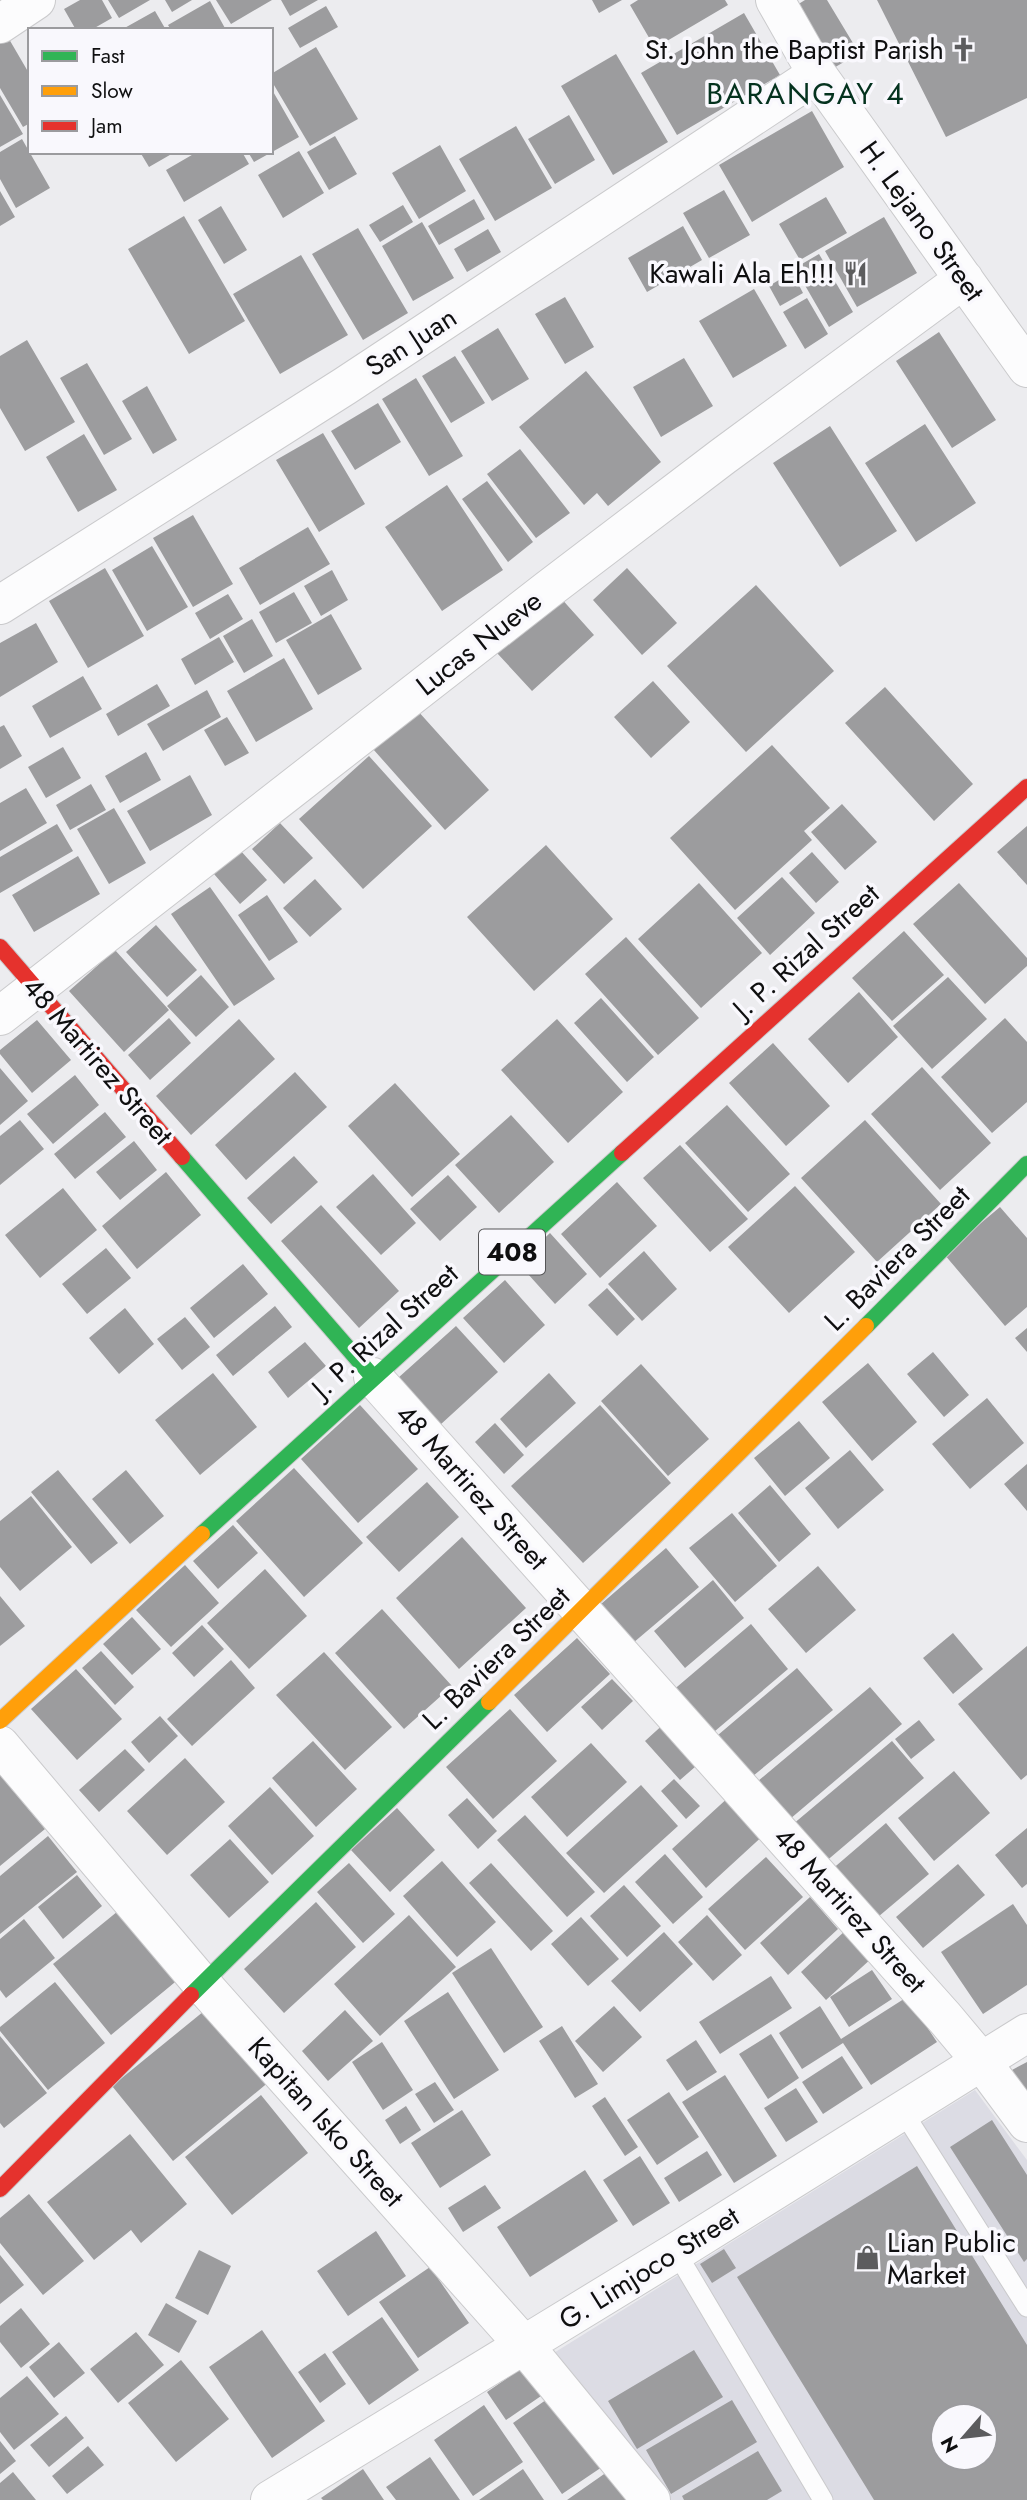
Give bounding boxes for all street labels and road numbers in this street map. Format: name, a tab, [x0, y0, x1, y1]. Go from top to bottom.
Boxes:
street label: H. Lejano Street	[850, 132, 994, 310]
street label: San Juan	[357, 297, 465, 387]
street label: Lucas Nueve	[407, 581, 551, 705]
street label: J. P. Rizal Street	[721, 874, 889, 1031]
street label: 48 Martirez Street	[13, 968, 183, 1154]
street label: L. Baviera Street	[815, 1176, 979, 1340]
road number: 408	[479, 1230, 545, 1274]
street label: J. P. Rizal Street	[300, 1254, 468, 1411]
street label: 48 Martirez Street	[386, 1395, 558, 1579]
street label: L. Baviera Street	[413, 1577, 579, 1739]
street label: 48 Martirez Street	[764, 1818, 936, 2002]
street label: Kapitan Isko Street	[238, 2028, 414, 2216]
street label: G. Limjoco Street	[551, 2196, 747, 2340]

